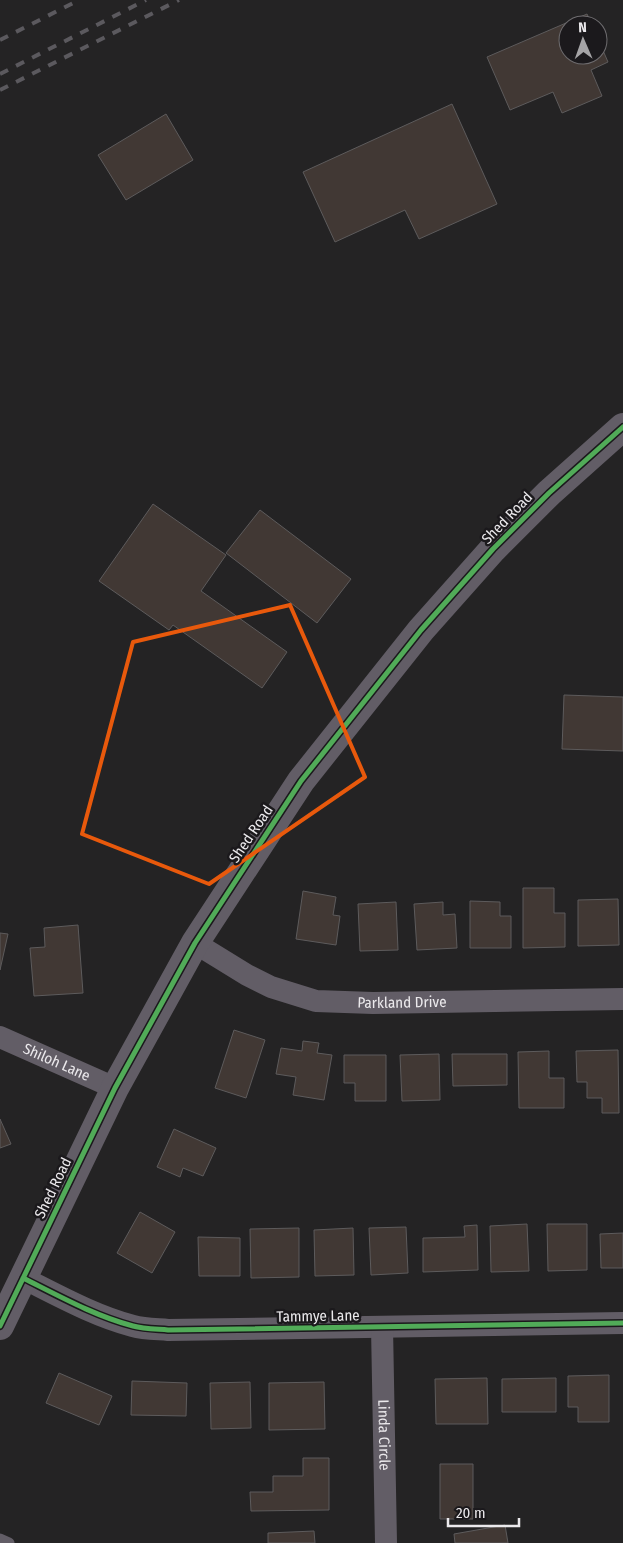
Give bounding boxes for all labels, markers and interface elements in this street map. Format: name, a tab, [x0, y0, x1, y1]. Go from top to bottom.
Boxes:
north arrow	[558, 15, 608, 65]
text: N	[578, 19, 587, 36]
street label: Shed Road	[478, 488, 536, 548]
street label: Shed Road	[225, 802, 277, 866]
street label: Parkland Drive	[357, 993, 447, 1012]
street label: Shiloh Lane	[20, 1039, 93, 1085]
street label: Shed Road	[31, 1155, 75, 1221]
street label: Tammye Lane	[276, 1306, 360, 1326]
street label: Linda Circle	[374, 1399, 394, 1471]
scale bar	[448, 1496, 519, 1528]
text: 20 m	[456, 1504, 486, 1522]

